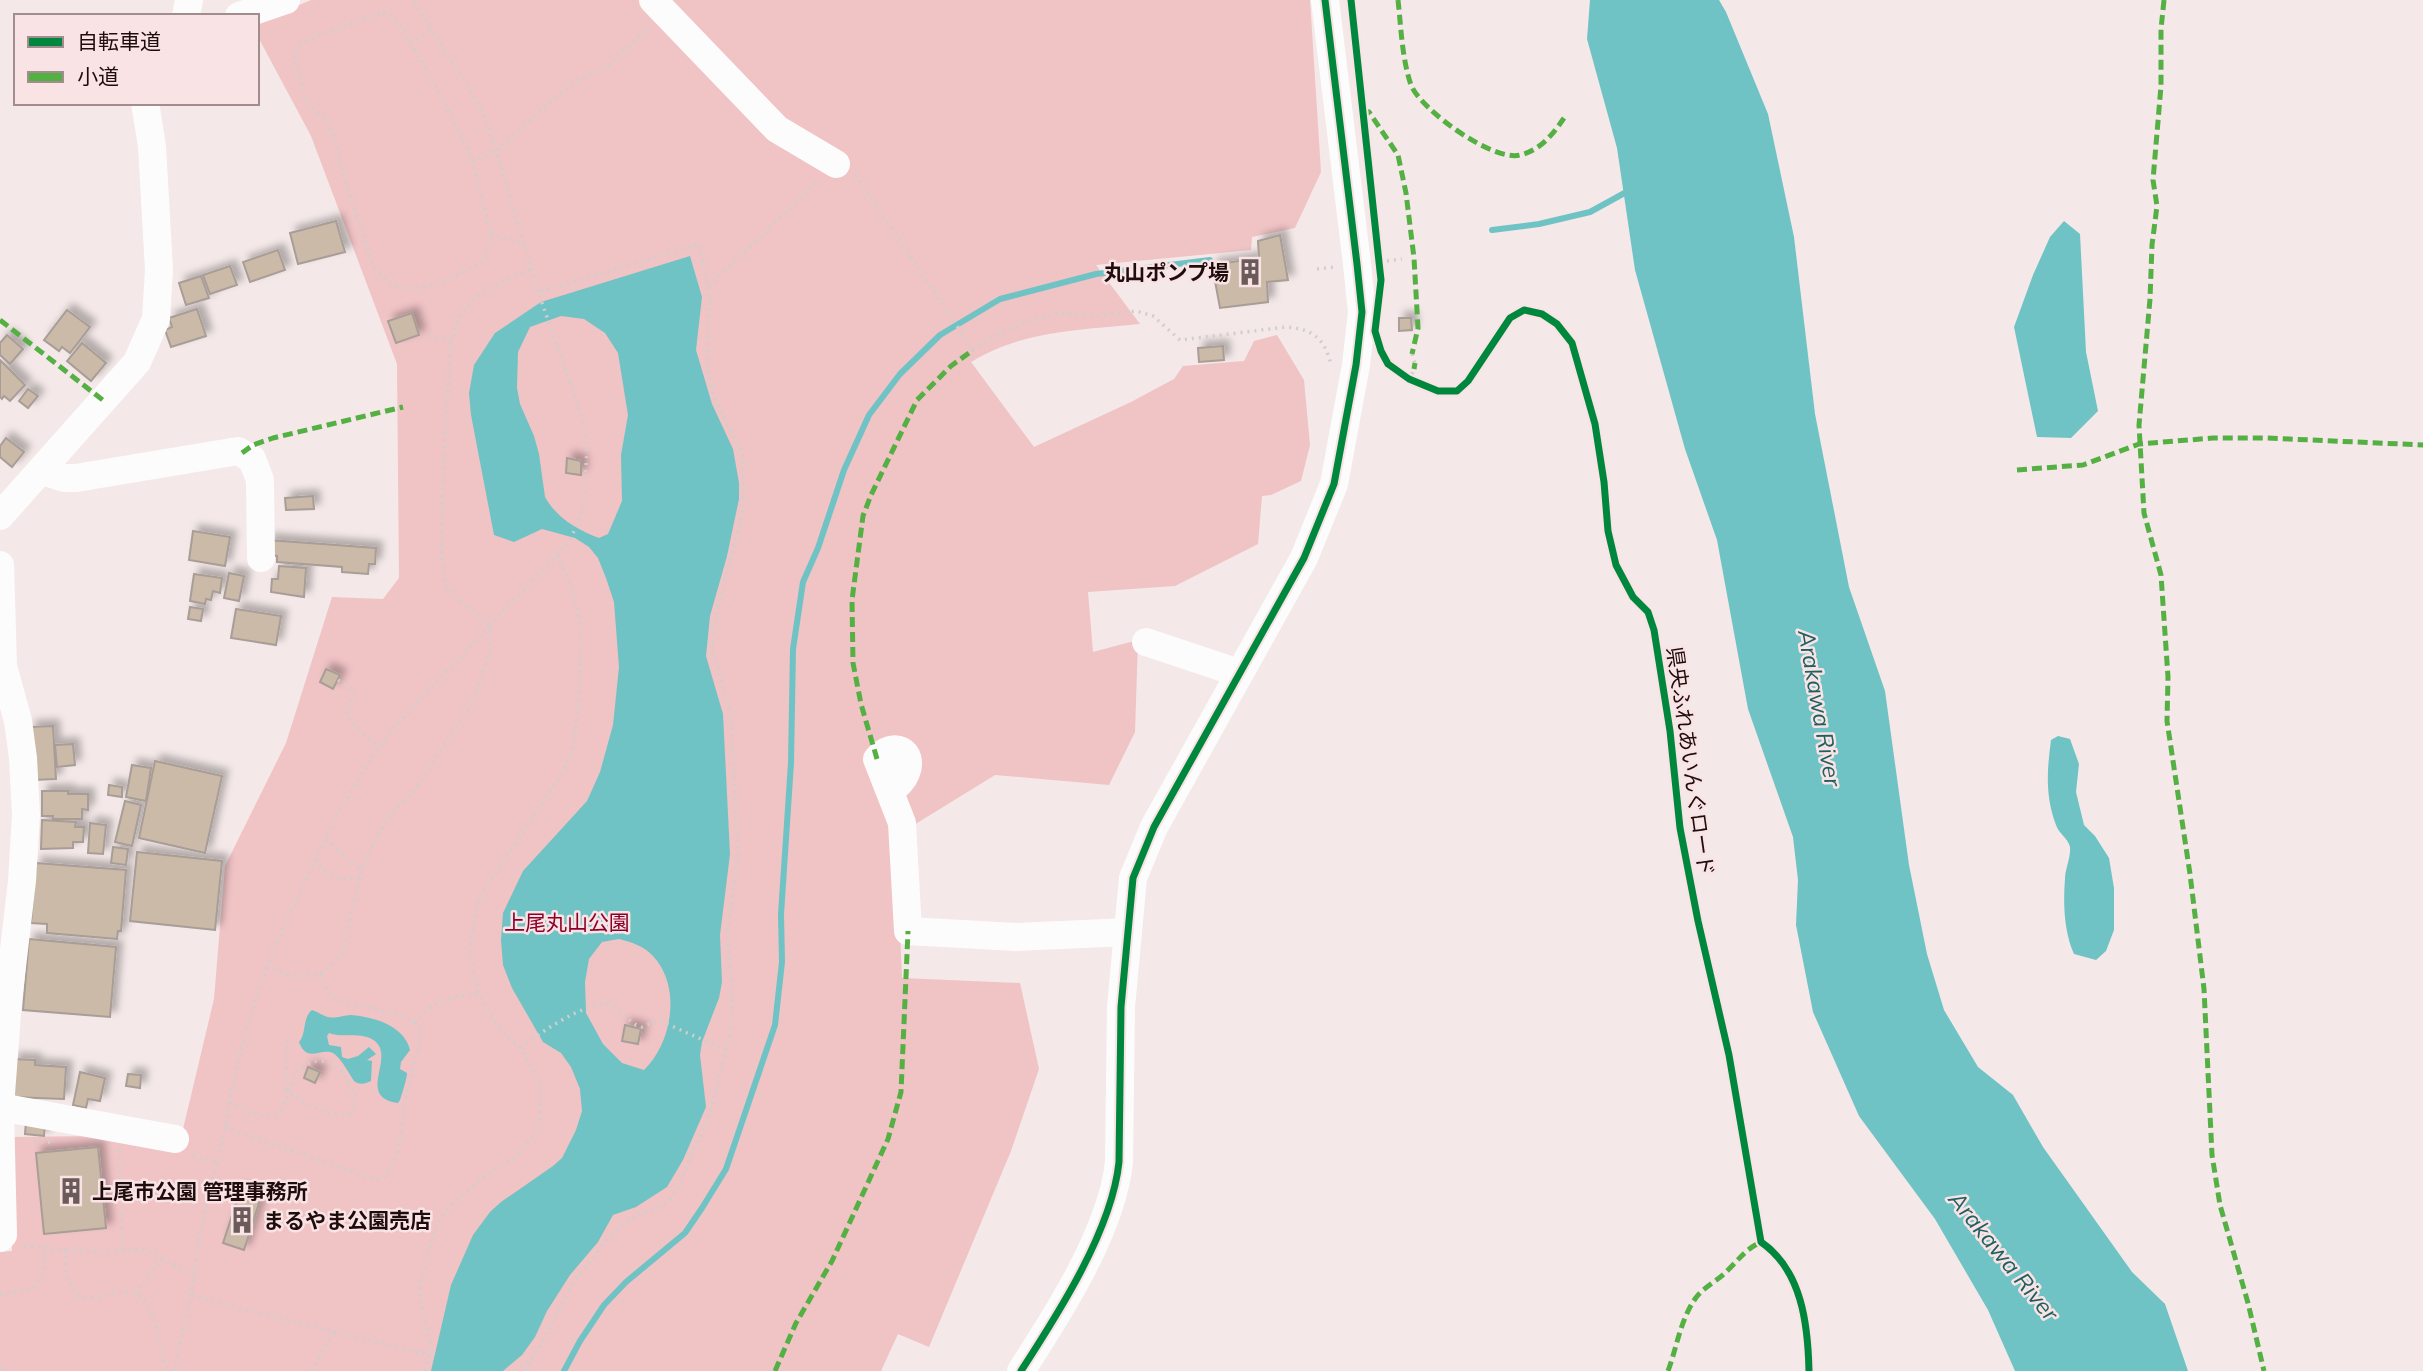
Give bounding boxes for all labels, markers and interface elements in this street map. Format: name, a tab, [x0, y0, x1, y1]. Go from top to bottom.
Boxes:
legend	[14, 14, 259, 105]
text: 自転車道	[77, 28, 161, 54]
text: 小道	[77, 63, 119, 89]
building icon: 丸山ポンプ場	[1235, 257, 1265, 287]
place label: 丸山ポンプ場	[1104, 259, 1229, 285]
water label: Arakawa River	[1792, 627, 1848, 790]
street label: 県央ふれあいんぐロード	[1662, 645, 1720, 877]
park label: 上尾丸山公園	[504, 909, 630, 935]
building icon: 上尾市公園 管理事務所	[56, 1176, 86, 1206]
place label: 上尾市公園 管理事務所	[92, 1178, 308, 1204]
water label: Arakawa River	[1942, 1185, 2066, 1328]
building icon: まるやま公園売店	[227, 1205, 257, 1235]
place label: まるやま公園売店	[263, 1207, 431, 1233]

